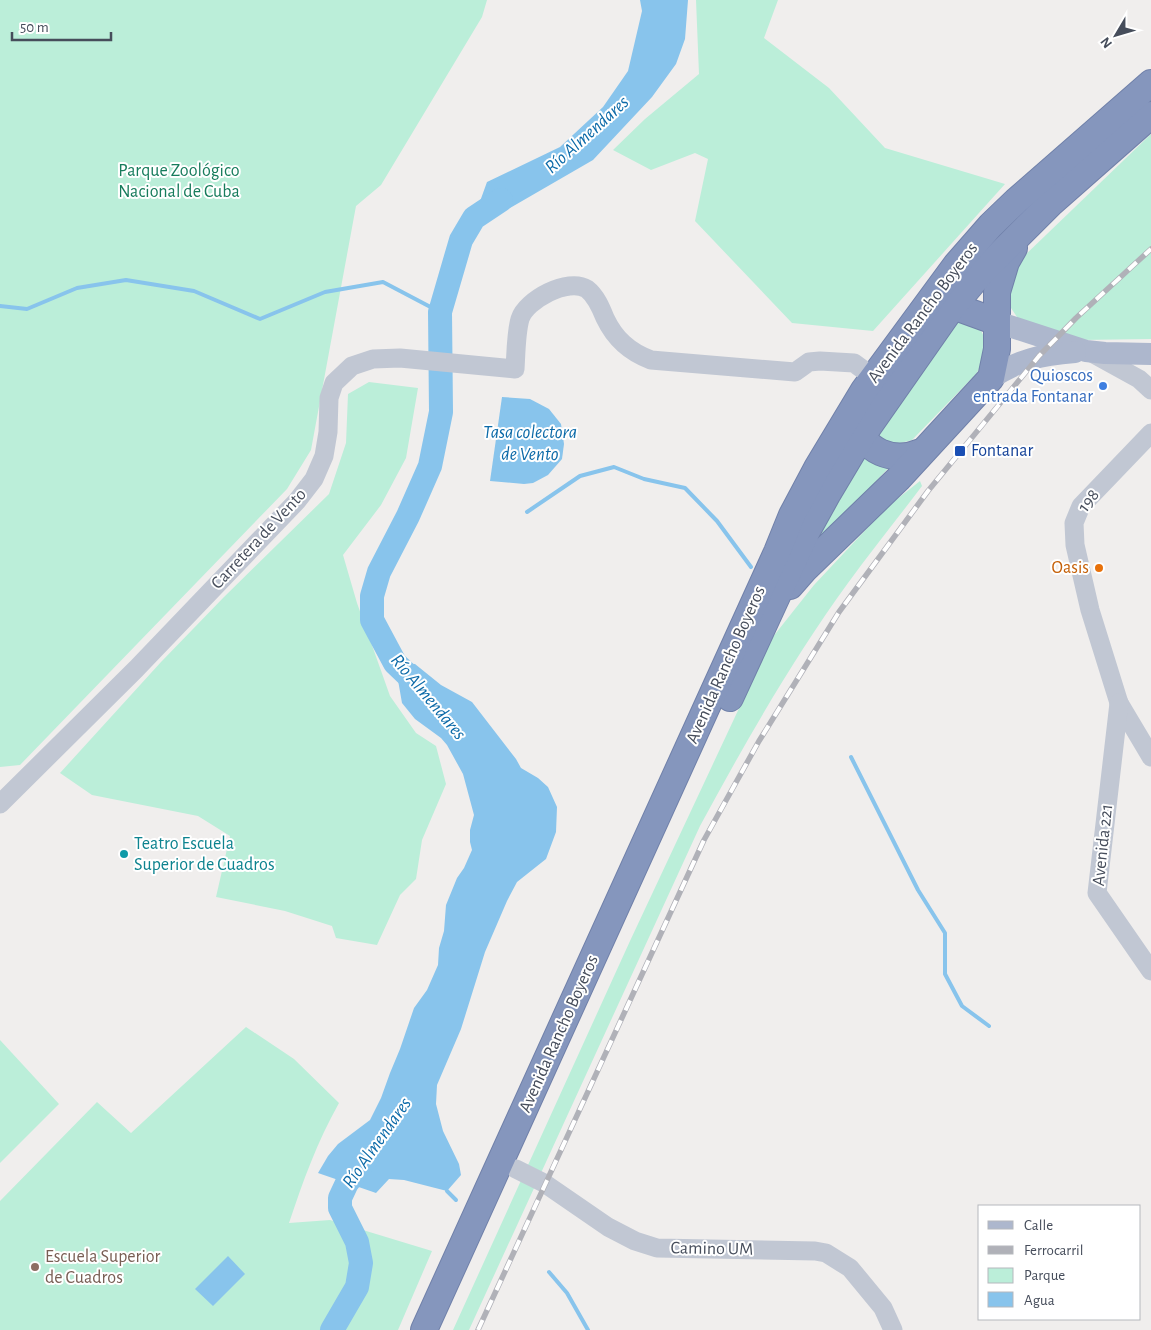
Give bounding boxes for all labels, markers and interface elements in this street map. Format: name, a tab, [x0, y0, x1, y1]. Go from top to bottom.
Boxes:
scale bar	[12, 10, 111, 42]
north arrow	[1091, 10, 1141, 60]
text: 50 m	[20, 20, 49, 35]
text: N	[1098, 34, 1115, 51]
water label: Río Almendares	[541, 93, 633, 177]
park label: Parque Zoológico Nacional de Cuba	[118, 162, 240, 201]
street label: Avenida Rancho Boyeros	[865, 240, 981, 386]
place label: Quioscos entrada Fontanar	[973, 367, 1093, 406]
marker: Quioscos entrada Fontanar	[1097, 380, 1109, 392]
water label: Tasa colectora de Vento	[483, 423, 577, 464]
place label: Fontanar	[971, 442, 1033, 460]
marker: Fontanar	[953, 444, 967, 458]
street label: Carretera de Vento	[208, 485, 310, 593]
street label: 198	[1075, 486, 1103, 516]
place label: Oasis	[1052, 559, 1089, 577]
marker: Oasis	[1093, 562, 1105, 574]
street label: Avenida Rancho Boyeros	[683, 584, 769, 746]
water label: Río Almendares	[387, 651, 469, 743]
street label: Avenida 221	[1090, 803, 1116, 887]
place label: Teatro Escuela Superior de Cuadros	[134, 835, 275, 874]
marker: Teatro Escuela Superior de Cuadros	[118, 848, 130, 860]
street label: Avenida Rancho Boyeros	[516, 953, 602, 1115]
water label: Río Almendares	[339, 1094, 415, 1192]
legend	[978, 1205, 1141, 1320]
text: Calle	[1024, 1218, 1053, 1233]
street label: Camino UM	[670, 1239, 754, 1259]
text: Ferrocarril	[1024, 1243, 1083, 1258]
place label: Escuela Superior de Cuadros	[45, 1248, 160, 1287]
marker: Escuela Superior de Cuadros	[29, 1261, 41, 1273]
text: Parque	[1024, 1268, 1065, 1283]
text: Agua	[1024, 1293, 1055, 1308]

